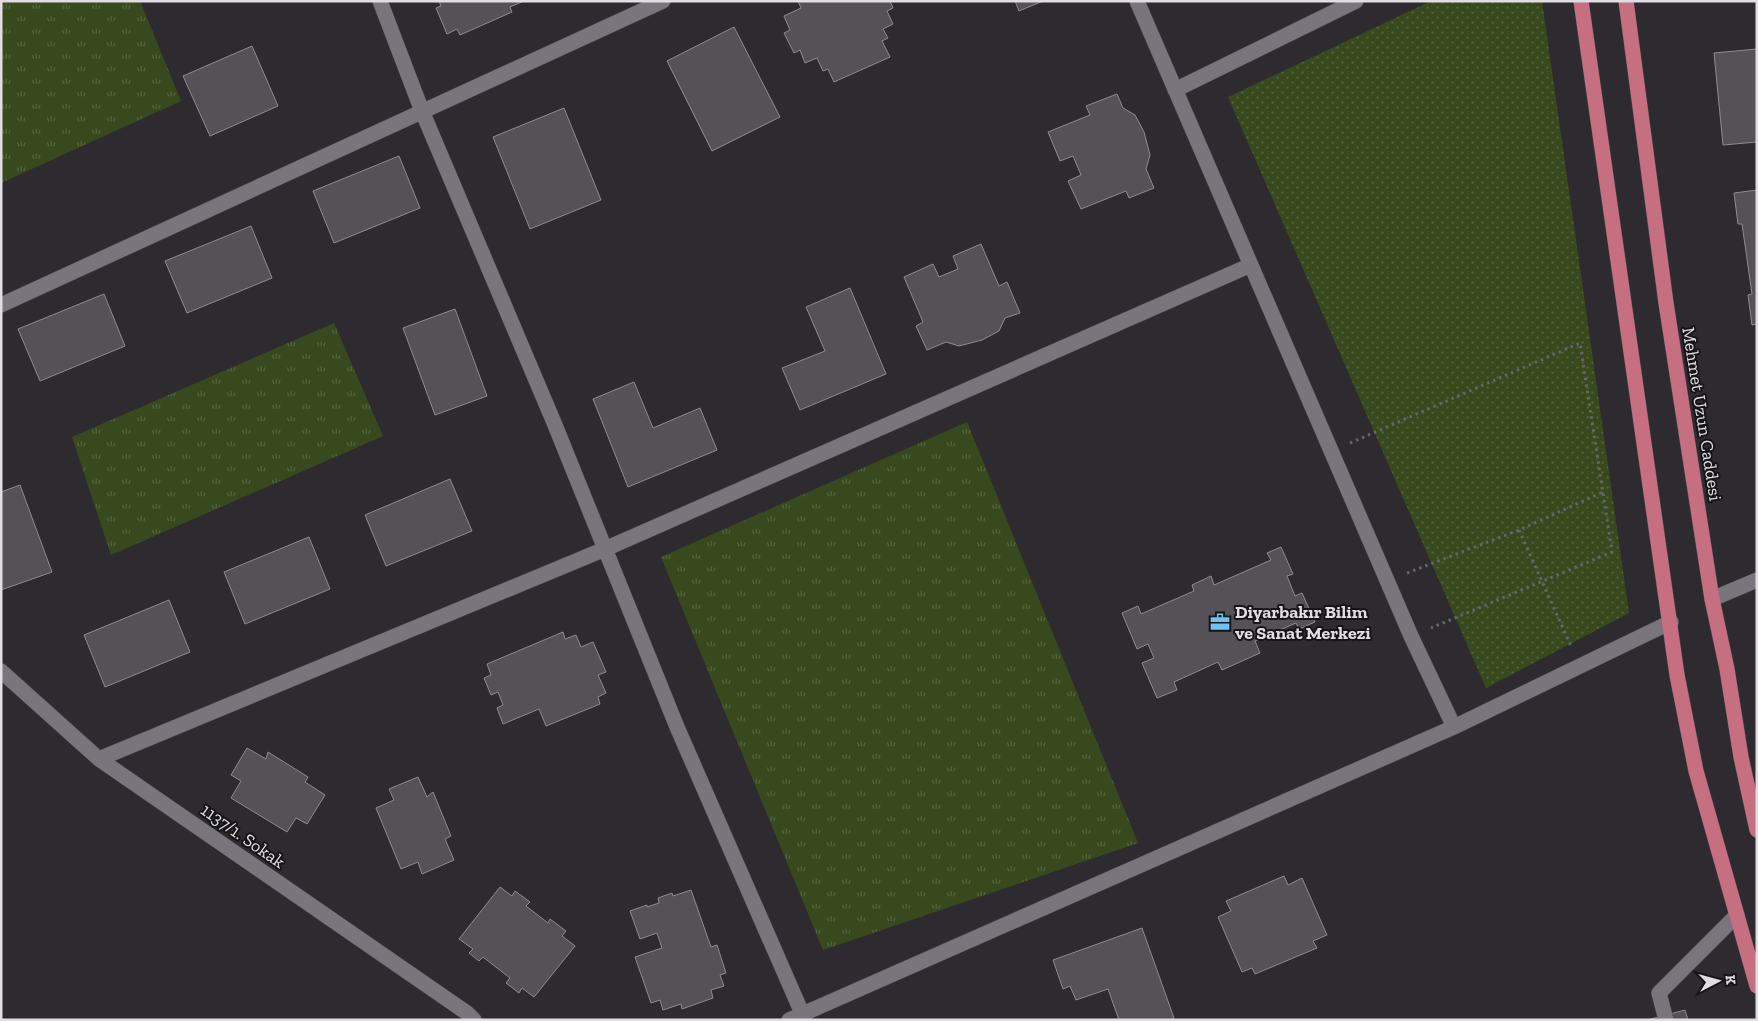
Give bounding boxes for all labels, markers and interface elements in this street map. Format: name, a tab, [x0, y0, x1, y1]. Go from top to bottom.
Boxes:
street label: Mehmet Uzun Caddesi	[1677, 326, 1727, 502]
place label: Diyarbakır Bilim ve Sanat Merkezi	[1235, 601, 1371, 644]
office icon: Diyarbakır Bilim ve Sanat Merkezi	[1209, 611, 1231, 633]
street label: 1137/1. Sokak	[197, 799, 290, 873]
north arrow	[1693, 956, 1743, 1006]
text: K	[1721, 974, 1739, 986]

